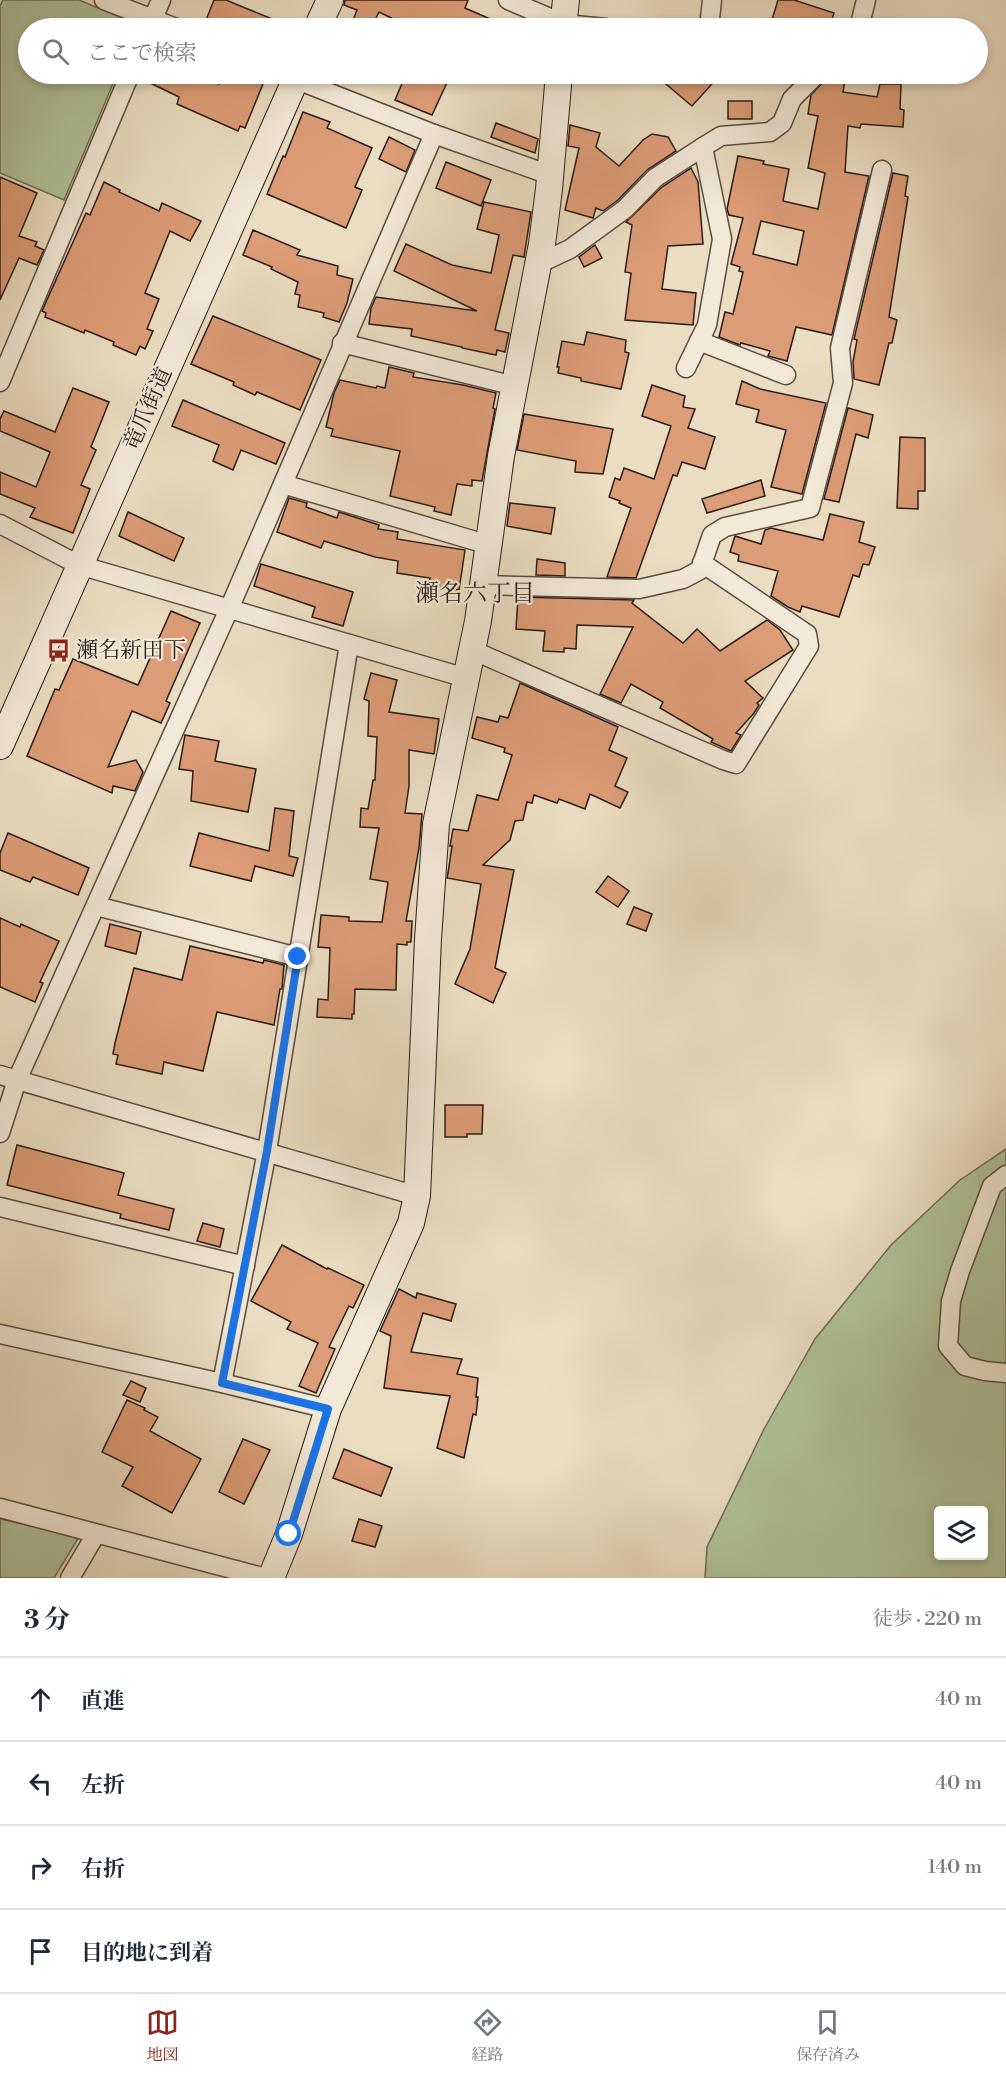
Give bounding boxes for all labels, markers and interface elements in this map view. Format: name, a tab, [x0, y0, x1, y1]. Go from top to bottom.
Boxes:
search box	[18, 18, 988, 84]
icon: search	[39, 35, 72, 68]
text: ここで検索	[87, 40, 197, 67]
street label: 竜爪街道	[118, 363, 178, 455]
district label: 瀬名六丁目	[415, 579, 535, 609]
bus stop icon: 瀬名新田下	[45, 637, 71, 663]
place label: 瀬名新田下	[76, 637, 186, 664]
route end	[284, 943, 310, 969]
map controls	[934, 1506, 988, 1560]
button: layers	[934, 1506, 988, 1560]
route start	[275, 1520, 301, 1546]
text: 3 分	[24, 1604, 70, 1636]
text: 徒歩 · 220 m	[873, 1607, 982, 1632]
icon: ahead	[24, 1683, 57, 1716]
text: 40 m	[935, 1687, 982, 1712]
text: 直進	[81, 1688, 125, 1715]
icon: left	[24, 1767, 57, 1800]
text: 40 m	[935, 1771, 982, 1796]
text: 左折	[81, 1772, 125, 1799]
icon: right	[24, 1851, 57, 1884]
text: 140 m	[927, 1855, 982, 1880]
text: 右折	[81, 1856, 125, 1883]
icon: arrive	[24, 1935, 57, 1968]
text: 目的地に到着	[81, 1940, 213, 1967]
tab: 地図	[146, 2006, 179, 2065]
tab: 経路	[471, 2006, 504, 2065]
tab: 保存済み	[796, 2006, 860, 2065]

